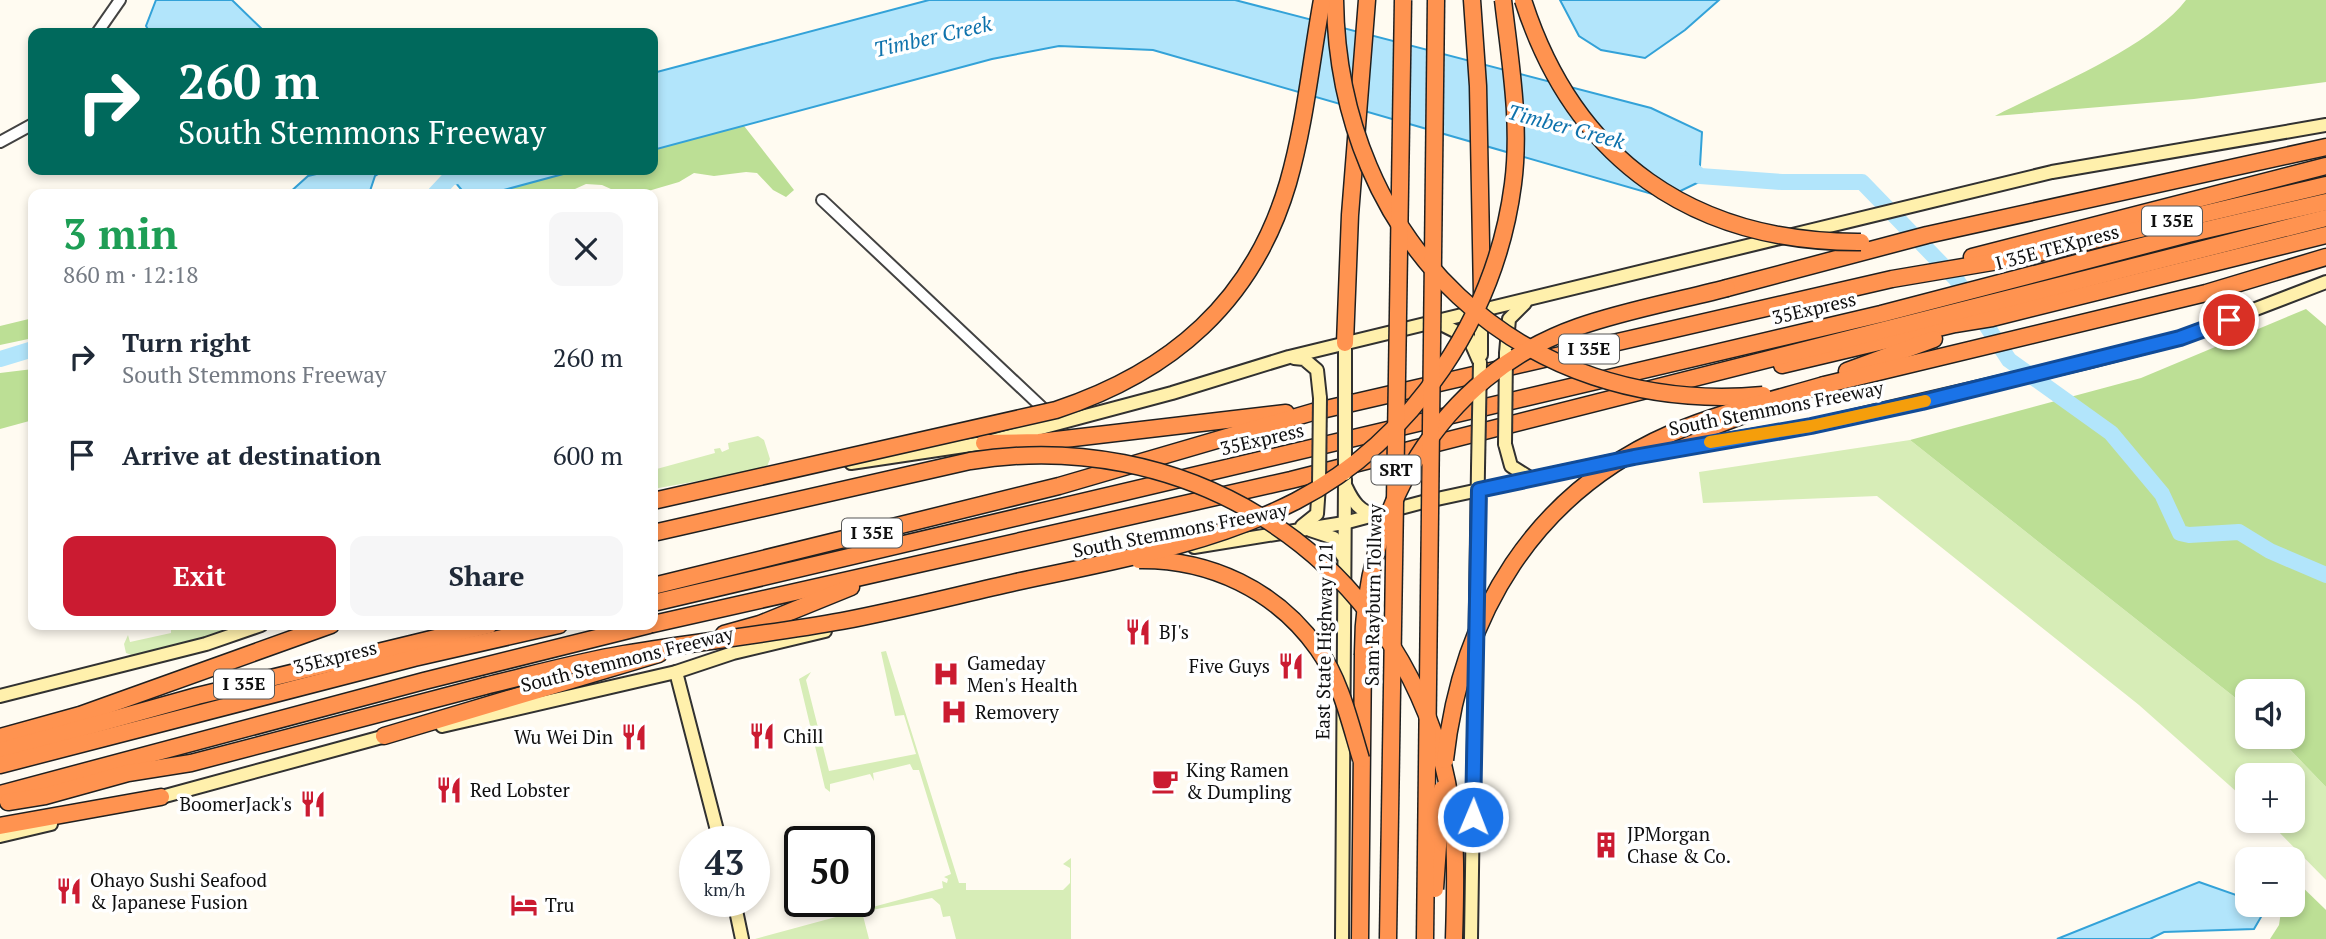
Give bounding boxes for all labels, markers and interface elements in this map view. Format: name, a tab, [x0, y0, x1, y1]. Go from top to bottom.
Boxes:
water label: Timber Creek	[871, 9, 995, 63]
text: 260 m	[178, 48, 320, 113]
icon: right	[63, 56, 154, 147]
water label: Timber Creek	[1505, 97, 1629, 155]
text: South Stemmons Freeway	[178, 111, 546, 153]
text: 3 min	[63, 205, 178, 261]
road number: I 35E	[2142, 206, 2202, 236]
button: close	[549, 212, 623, 286]
street label: I 35E TEXpress	[1992, 218, 2121, 275]
text: 860 m · 12:18	[63, 259, 198, 290]
street label: 35Express	[1770, 286, 1858, 329]
pin	[2199, 290, 2259, 350]
icon: arrive	[2210, 301, 2248, 339]
text: Turn right	[122, 325, 251, 359]
road number: I 35E	[1559, 334, 1619, 363]
icon: right	[63, 338, 101, 376]
text: 260 m	[553, 340, 623, 374]
text: South Stemmons Freeway	[122, 359, 386, 390]
street label: South Stemmons Freeway	[1666, 374, 1886, 441]
street label: 35Express	[1218, 417, 1306, 460]
icon: arrive	[63, 436, 101, 474]
text: Arrive at destination	[122, 438, 381, 472]
text: 600 m	[553, 438, 623, 472]
road number: SRT	[1372, 456, 1420, 484]
street label: South Stemmons Freeway	[1070, 496, 1290, 563]
street label: Sam Rayburn Tollway	[1358, 503, 1387, 686]
road number: I 35E	[842, 518, 902, 548]
button: Exit	[63, 536, 336, 616]
button: Share	[350, 536, 623, 616]
street label: East State Highway 121	[1309, 542, 1338, 740]
restaurant icon: BJ's	[1123, 617, 1153, 647]
place label: BJ's	[1159, 619, 1189, 644]
street label: South Stemmons Freeway	[518, 620, 736, 697]
street label: 35Express	[291, 634, 379, 679]
place label: Gameday Men's Health	[967, 650, 1078, 697]
restaurant icon: Five Guys	[1276, 651, 1306, 681]
place label: Five Guys	[1189, 653, 1270, 678]
hospital icon: Gameday Men's Health	[931, 659, 961, 689]
road number: I 35E	[214, 670, 274, 698]
map controls	[2235, 679, 2305, 917]
button: sound	[2235, 679, 2305, 749]
hospital icon: Removery	[939, 697, 969, 727]
place label: Removery	[975, 699, 1059, 724]
restaurant icon: Chill	[747, 721, 777, 751]
restaurant icon: Wu Wei Din	[619, 722, 649, 752]
place label: Chill	[783, 723, 824, 748]
place label: Wu Wei Din	[514, 724, 613, 749]
place label: King Ramen & Dumpling	[1186, 757, 1292, 804]
button: +	[2235, 763, 2305, 833]
cafe icon: King Ramen & Dumpling	[1150, 766, 1180, 796]
restaurant icon: Red Lobster	[434, 775, 464, 805]
place label: Red Lobster	[470, 777, 571, 802]
position arrow	[1436, 780, 1510, 854]
restaurant icon: BoomerJack's	[298, 789, 328, 819]
place label: BoomerJack's	[179, 791, 292, 816]
place label: JPMorgan Chase & Co.	[1627, 821, 1731, 868]
speed limit sign: 50	[784, 826, 875, 917]
building icon: JPMorgan Chase & Co.	[1591, 830, 1621, 860]
text: 43	[705, 839, 744, 885]
button: −	[2235, 847, 2305, 917]
place label: Ohayo Sushi Seafood & Japanese Fusion	[90, 867, 267, 914]
restaurant icon: Ohayo Sushi Seafood & Japanese Fusion	[54, 876, 84, 906]
text: km/h	[704, 877, 745, 901]
hotel icon: Tru	[509, 890, 539, 920]
place label: Tru	[545, 892, 574, 917]

